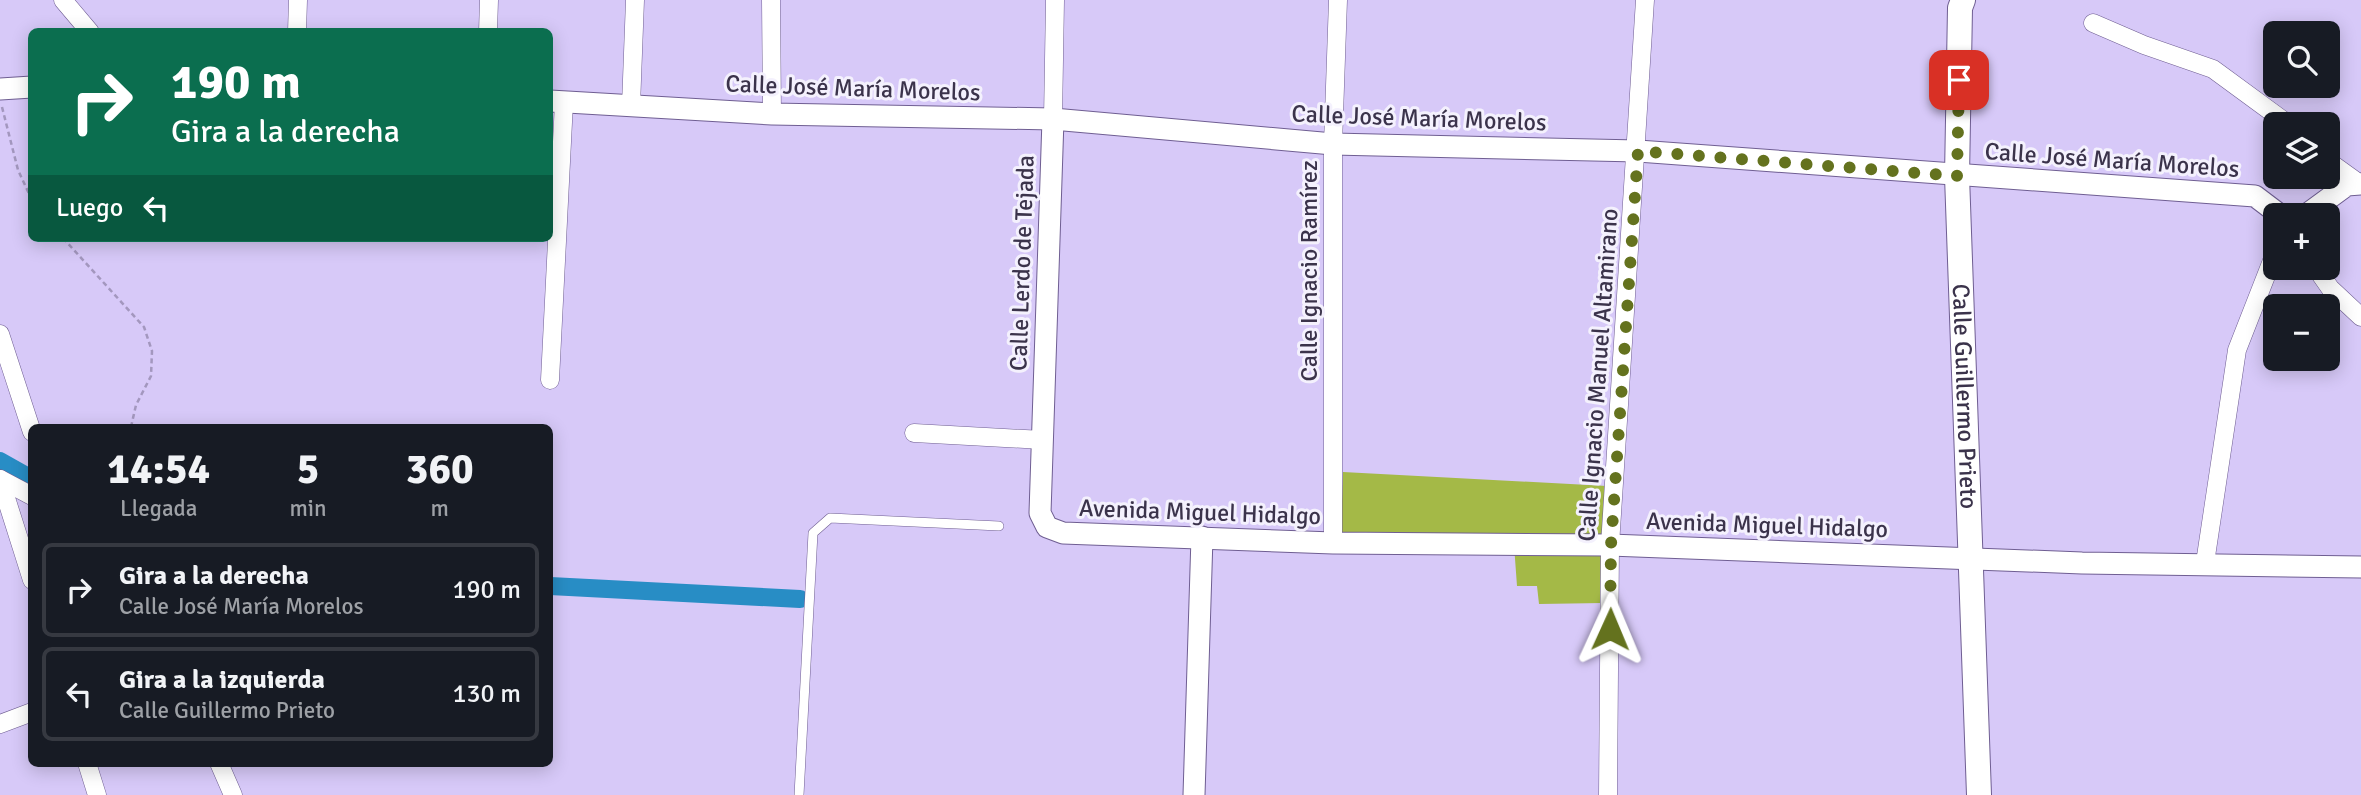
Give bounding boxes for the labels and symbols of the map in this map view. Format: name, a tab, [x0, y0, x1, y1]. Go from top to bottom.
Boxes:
pin	[1929, 50, 1989, 110]
street label: Calle José María Morelos	[725, 69, 981, 107]
street label: Calle José María Morelos	[1291, 99, 1547, 137]
street label: Calle José María Morelos	[1984, 136, 2240, 184]
street label: Calle Lerdo de Tejada	[1003, 155, 1041, 371]
street label: Calle Ignacio Ramírez	[1294, 160, 1324, 382]
street label: Calle Ignacio Manuel Altamirano	[1571, 207, 1625, 543]
street label: Calle Guillermo Prieto	[1946, 283, 1984, 510]
street label: Avenida Miguel Hidalgo	[1078, 493, 1322, 531]
street label: Avenida Miguel Hidalgo	[1645, 506, 1889, 544]
position arrow	[1573, 592, 1647, 666]

